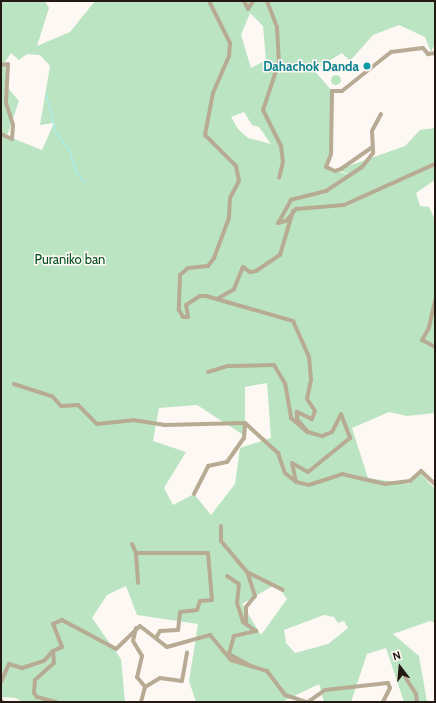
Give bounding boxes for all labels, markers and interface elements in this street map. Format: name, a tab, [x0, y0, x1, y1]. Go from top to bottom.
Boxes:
place label: Dahachok Danda	[263, 58, 359, 74]
marker: Dahachok Danda	[362, 61, 372, 71]
park label: Puraniko ban	[35, 251, 105, 267]
north arrow	[380, 647, 420, 687]
text: N	[391, 648, 402, 663]

